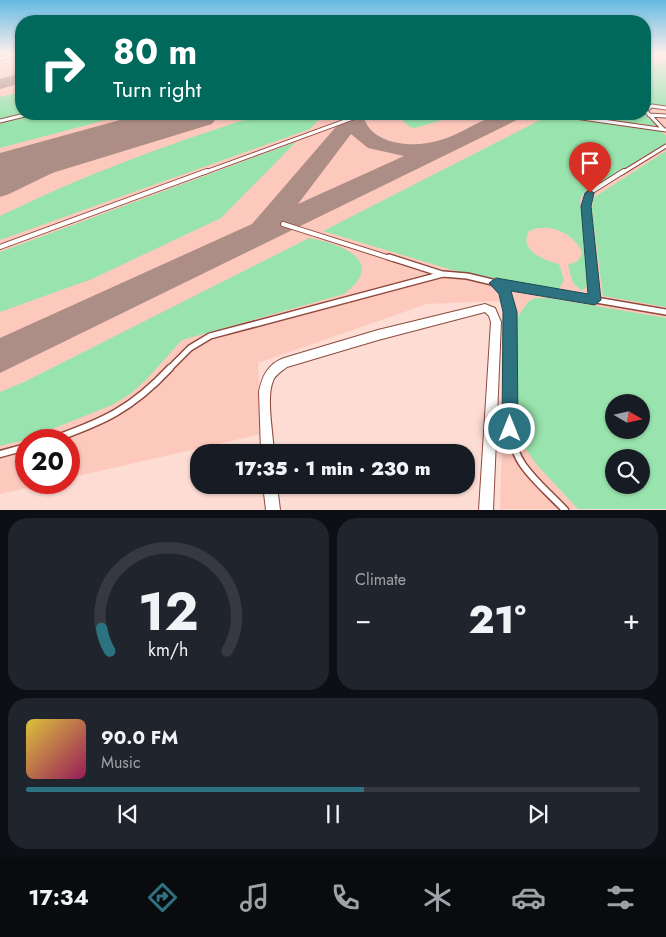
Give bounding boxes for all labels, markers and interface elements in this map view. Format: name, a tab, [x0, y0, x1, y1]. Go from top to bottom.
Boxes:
text: 80 m	[113, 27, 197, 77]
icon: right	[30, 35, 95, 100]
text: Turn right	[113, 73, 201, 105]
pin	[569, 142, 611, 193]
icon: arrive	[576, 149, 604, 177]
north arrow	[605, 394, 650, 439]
map controls	[605, 394, 650, 494]
position arrow	[483, 402, 535, 454]
speed limit sign: 20	[15, 429, 80, 494]
button: search	[605, 449, 650, 494]
text: 17:35 · 1 min · 230 m	[234, 455, 431, 482]
text: Climate	[355, 568, 406, 591]
text: 12	[138, 574, 199, 650]
text: 21°	[468, 592, 526, 647]
text: −	[355, 599, 372, 640]
text: +	[623, 599, 640, 640]
text: km/h	[148, 637, 189, 663]
text: 90.0 FM	[101, 724, 178, 751]
text: Music	[101, 751, 141, 774]
icon: previous	[114, 800, 142, 828]
icon: pause	[319, 800, 347, 828]
icon: next	[524, 800, 552, 828]
icon: directions	[145, 880, 180, 915]
icon: music	[237, 880, 272, 915]
icon: phone	[328, 880, 363, 915]
icon: climate	[420, 880, 455, 915]
icon: car	[511, 880, 546, 915]
icon: filters	[603, 880, 638, 915]
text: 17:34	[28, 881, 89, 913]

